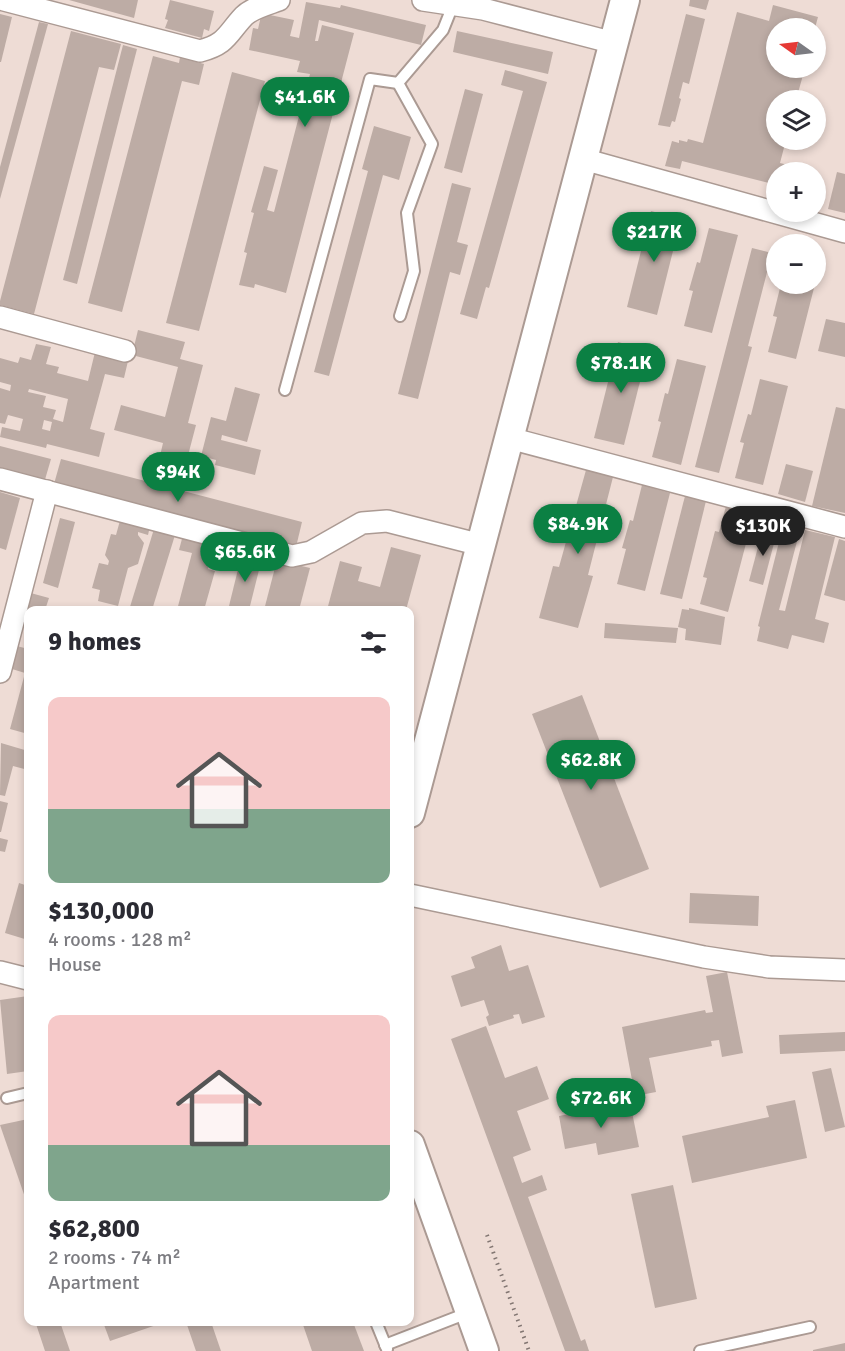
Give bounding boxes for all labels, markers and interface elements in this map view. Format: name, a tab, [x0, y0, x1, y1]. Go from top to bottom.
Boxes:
north arrow	[766, 18, 826, 78]
map controls	[766, 18, 826, 294]
pin: $41.6K	[256, 77, 354, 128]
text: $41.6K	[274, 84, 336, 109]
button: layers	[766, 90, 826, 150]
button: +	[766, 162, 826, 222]
pin: $217K	[612, 212, 696, 263]
text: $217K	[626, 219, 682, 244]
button: −	[766, 234, 826, 294]
pin: $78.1K	[572, 343, 670, 394]
text: $78.1K	[590, 350, 652, 375]
pin: $94K	[142, 452, 214, 503]
text: $94K	[156, 459, 200, 484]
pin: $84.9K	[529, 504, 627, 555]
pin: $130K	[721, 506, 805, 557]
text: $84.9K	[547, 511, 609, 536]
text: $130K	[735, 513, 791, 538]
pin: $65.6K	[196, 532, 294, 583]
text: $65.6K	[214, 539, 276, 564]
text: 9 homes	[48, 626, 141, 658]
icon: filters	[357, 626, 390, 659]
icon: home	[165, 736, 273, 844]
pin: $62.8K	[542, 740, 640, 791]
text: $62.8K	[560, 747, 622, 772]
text: $130,000	[48, 895, 154, 927]
text: 4 rooms · 128 m²	[48, 927, 192, 952]
text: House	[48, 952, 102, 977]
icon: home	[165, 1054, 273, 1162]
pin: $72.6K	[552, 1078, 650, 1129]
text: $72.6K	[570, 1085, 632, 1110]
text: $62,800	[48, 1213, 140, 1245]
text: 2 rooms · 74 m²	[48, 1245, 181, 1270]
text: Apartment	[48, 1270, 140, 1295]

